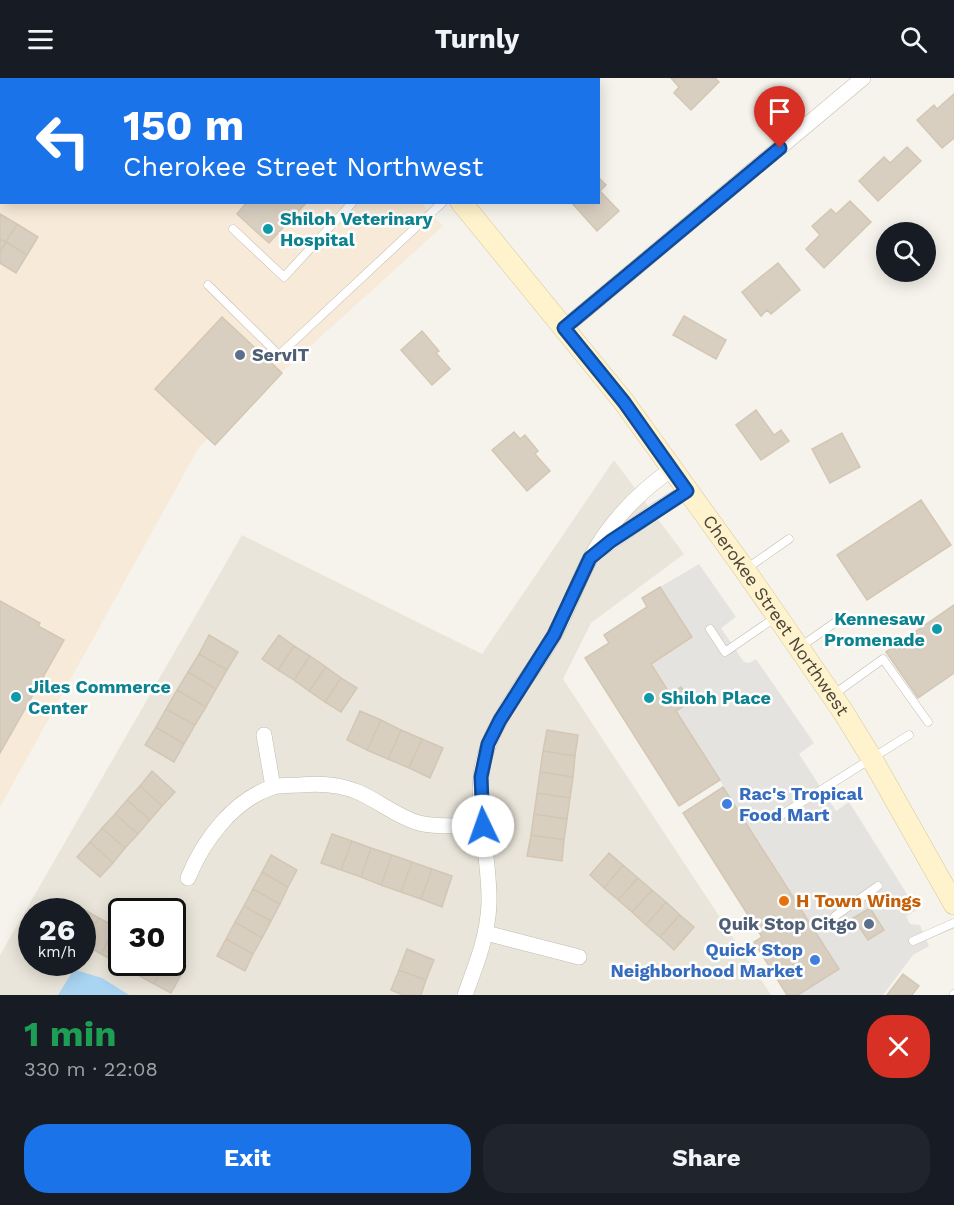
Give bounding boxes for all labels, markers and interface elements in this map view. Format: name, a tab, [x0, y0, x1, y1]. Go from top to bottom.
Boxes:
icon: menu	[24, 23, 57, 56]
text: Turnly	[435, 23, 519, 55]
icon: search	[897, 23, 930, 56]
pin	[754, 86, 805, 148]
icon: arrive	[763, 95, 796, 128]
text: 150 m	[123, 101, 244, 150]
icon: left	[24, 102, 102, 180]
text: Cherokee Street Northwest	[123, 151, 483, 183]
place label: Shiloh Veterinary Hospital	[280, 208, 434, 250]
marker: Shiloh Veterinary Hospital	[261, 222, 275, 236]
map controls	[876, 222, 936, 282]
button: search	[876, 222, 936, 282]
place label: ServIT	[252, 344, 310, 365]
marker: ServIT	[233, 348, 247, 362]
street label: Cherokee Street Northwest	[699, 511, 854, 720]
place label: Kennesaw Promenade	[824, 608, 926, 650]
marker: Kennesaw Promenade	[930, 622, 944, 636]
place label: Jiles Commerce Center	[28, 676, 171, 718]
place label: Shiloh Place	[661, 687, 771, 708]
marker: Jiles Commerce Center	[9, 690, 23, 704]
marker: Shiloh Place	[642, 691, 656, 705]
place label: Rac's Tropical Food Mart	[739, 783, 863, 825]
position arrow	[451, 794, 515, 858]
marker: Rac's Tropical Food Mart	[720, 797, 734, 811]
place label: H Town Wings	[796, 890, 921, 911]
marker: H Town Wings	[777, 894, 791, 908]
speed limit sign: 30	[108, 898, 186, 976]
text: 26	[39, 912, 75, 947]
place label: Quik Stop Citgo	[718, 913, 857, 934]
marker: Quik Stop Citgo	[862, 917, 876, 931]
place label: Quick Stop Neighborhood Market	[610, 939, 803, 981]
text: km/h	[38, 943, 76, 961]
marker: Quick Stop Neighborhood Market	[808, 953, 822, 967]
text: 1 min	[24, 1013, 116, 1055]
button: close	[867, 1015, 930, 1078]
text: 330 m · 22:08	[24, 1057, 158, 1081]
button: Exit	[24, 1124, 471, 1193]
button: Share	[483, 1124, 930, 1193]

